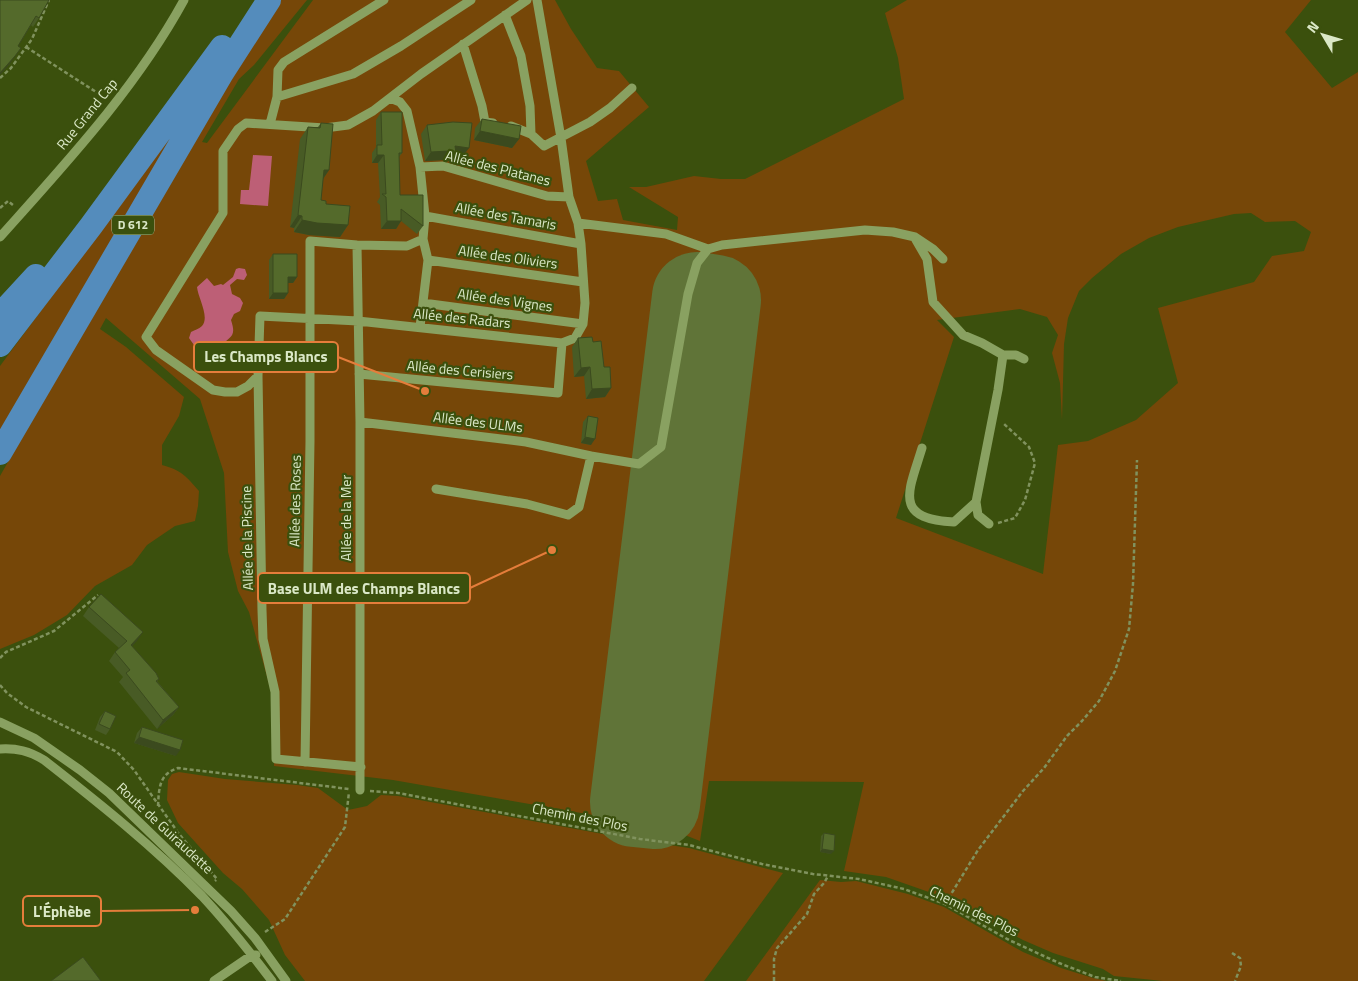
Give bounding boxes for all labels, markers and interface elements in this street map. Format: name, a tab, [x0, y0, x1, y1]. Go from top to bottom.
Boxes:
north arrow	[1298, 10, 1348, 60]
text: N	[1301, 16, 1324, 37]
street label: Rue Grand Cap	[51, 73, 122, 154]
street label: Allée des Platanes	[443, 144, 553, 191]
street label: Allée des Tamaris	[454, 196, 558, 235]
road number: D 612	[112, 216, 154, 234]
street label: Allée des Oliviers	[457, 239, 559, 274]
street label: Allée des Vignes	[456, 282, 554, 317]
street label: Allée des Radars	[412, 302, 512, 333]
callout: Les Champs Blancs	[194, 342, 338, 372]
text: Les Champs Blancs	[204, 345, 328, 368]
street label: Allée des Cerisiers	[406, 354, 514, 385]
street label: Allée des ULMs	[432, 406, 524, 437]
street label: Allée des Roses	[283, 455, 306, 547]
street label: Allée de la Mer	[335, 475, 356, 561]
street label: Allée de la Piscine	[235, 486, 258, 590]
callout: Base ULM des Champs Blancs	[258, 573, 470, 603]
text: Base ULM des Champs Blancs	[268, 577, 460, 600]
street label: Route de Guiraudette	[112, 777, 218, 878]
street label: Chemin des Plos	[530, 797, 630, 836]
street label: Chemin des Plos	[926, 880, 1022, 941]
callout: L'Éphèbe	[23, 896, 101, 926]
text: L'Éphèbe	[33, 900, 91, 923]

